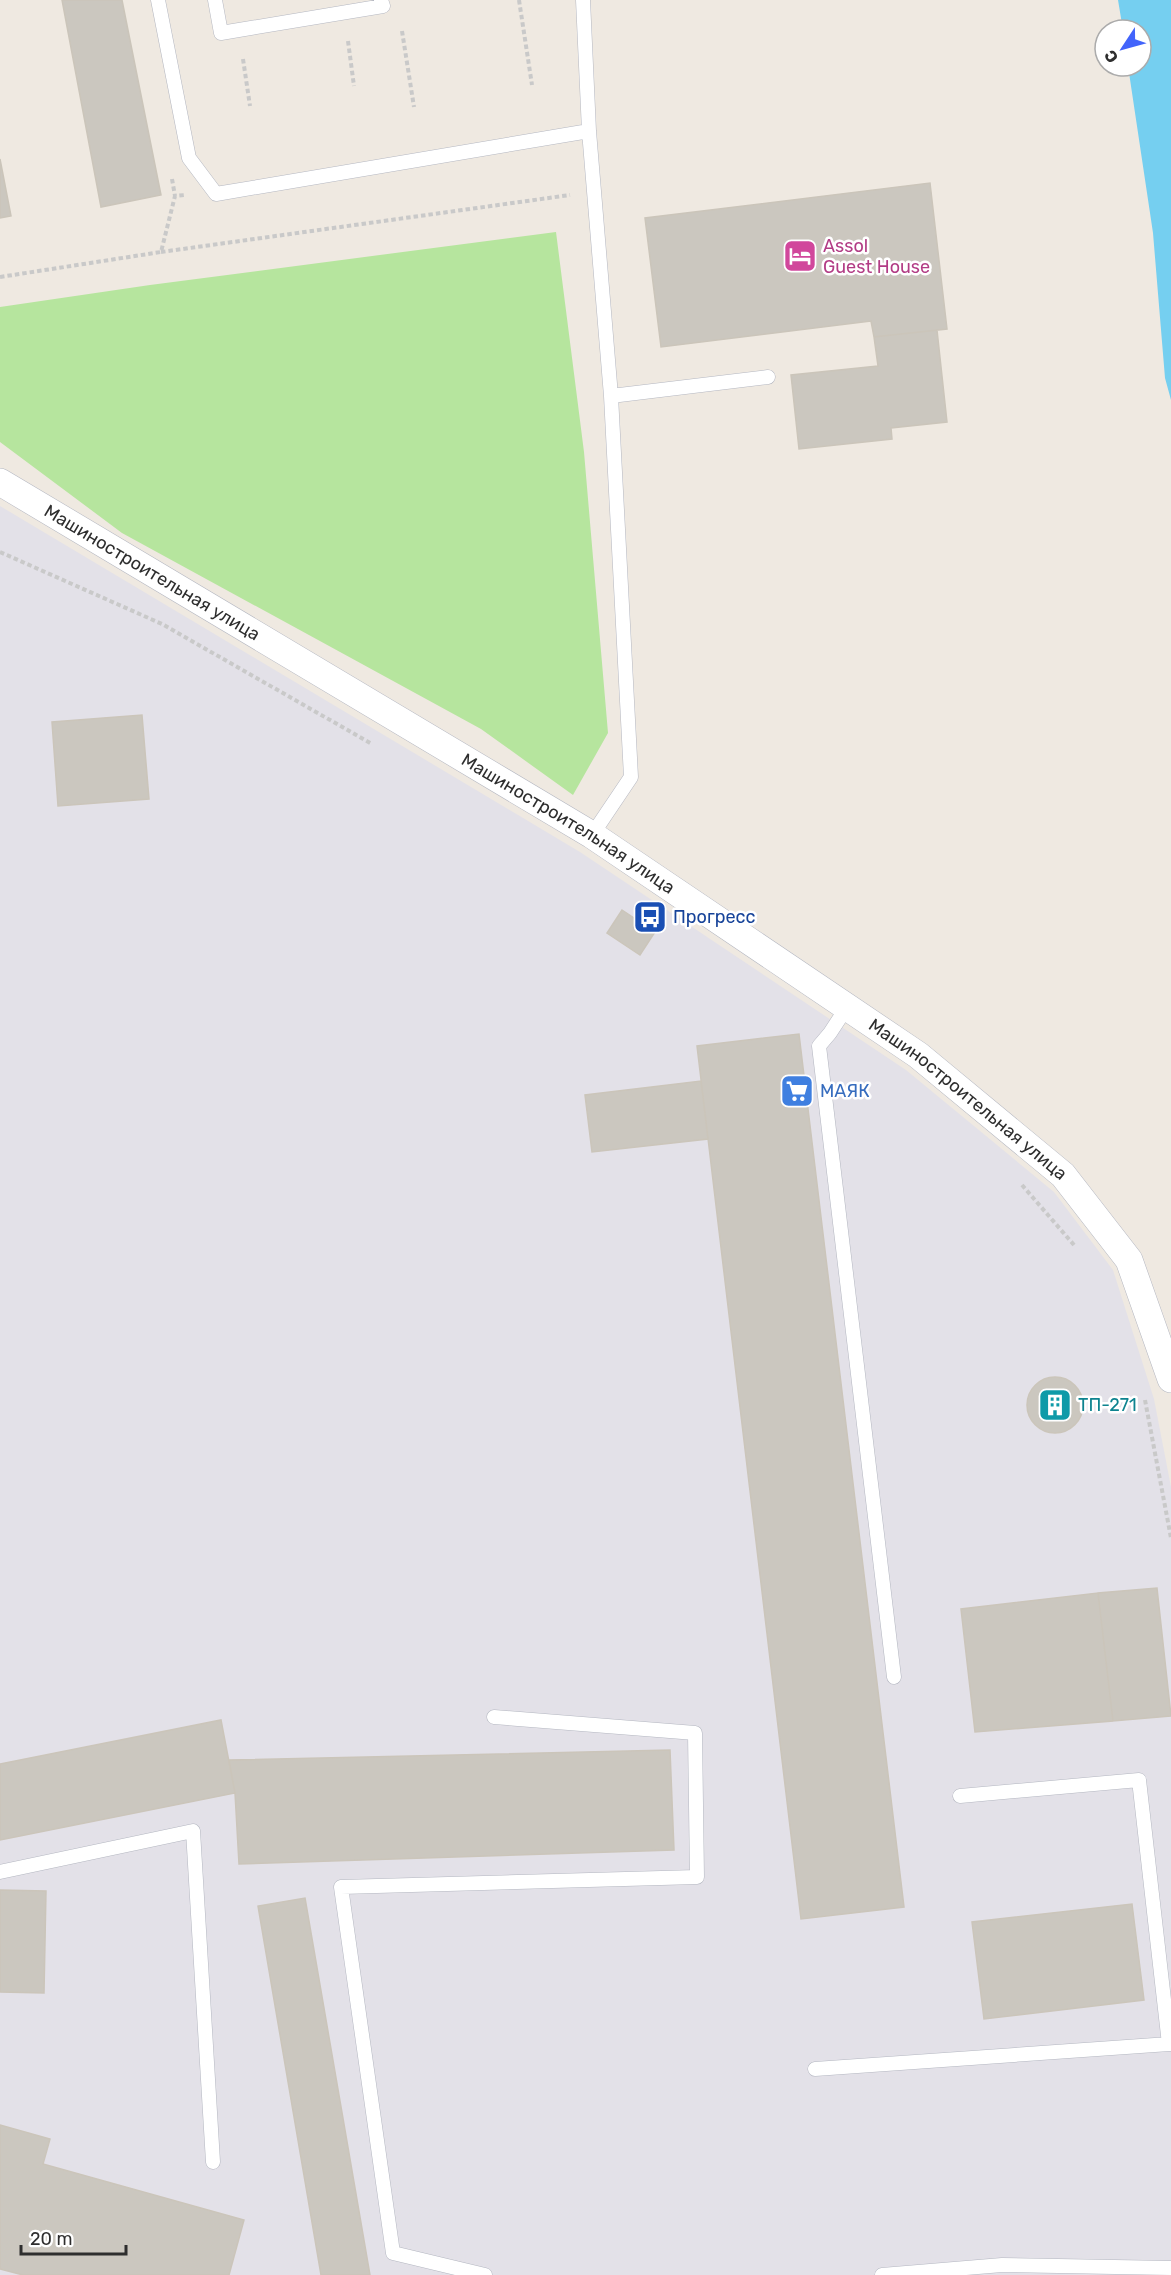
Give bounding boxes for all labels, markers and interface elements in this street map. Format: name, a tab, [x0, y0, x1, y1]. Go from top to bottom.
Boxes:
north arrow	[1093, 18, 1153, 78]
text: С	[1100, 46, 1122, 67]
place label: Assol Guest House	[823, 235, 930, 278]
hotel icon: Assol Guest House	[782, 238, 818, 274]
street label: Машиностроительная улица	[40, 500, 264, 645]
street label: Машиностроительная улица	[458, 749, 679, 899]
bus stop icon: Прогресс	[632, 899, 668, 935]
place label: Прогресс	[673, 906, 755, 928]
street label: Машиностроительная улица	[864, 1014, 1072, 1185]
supermarket icon: МАЯК	[779, 1073, 815, 1109]
place label: МАЯК	[820, 1080, 870, 1102]
building icon: ТП-271	[1037, 1387, 1073, 1423]
place label: ТП-271	[1078, 1394, 1137, 1416]
scale bar	[21, 2218, 126, 2256]
text: 20 m	[30, 2228, 72, 2250]

